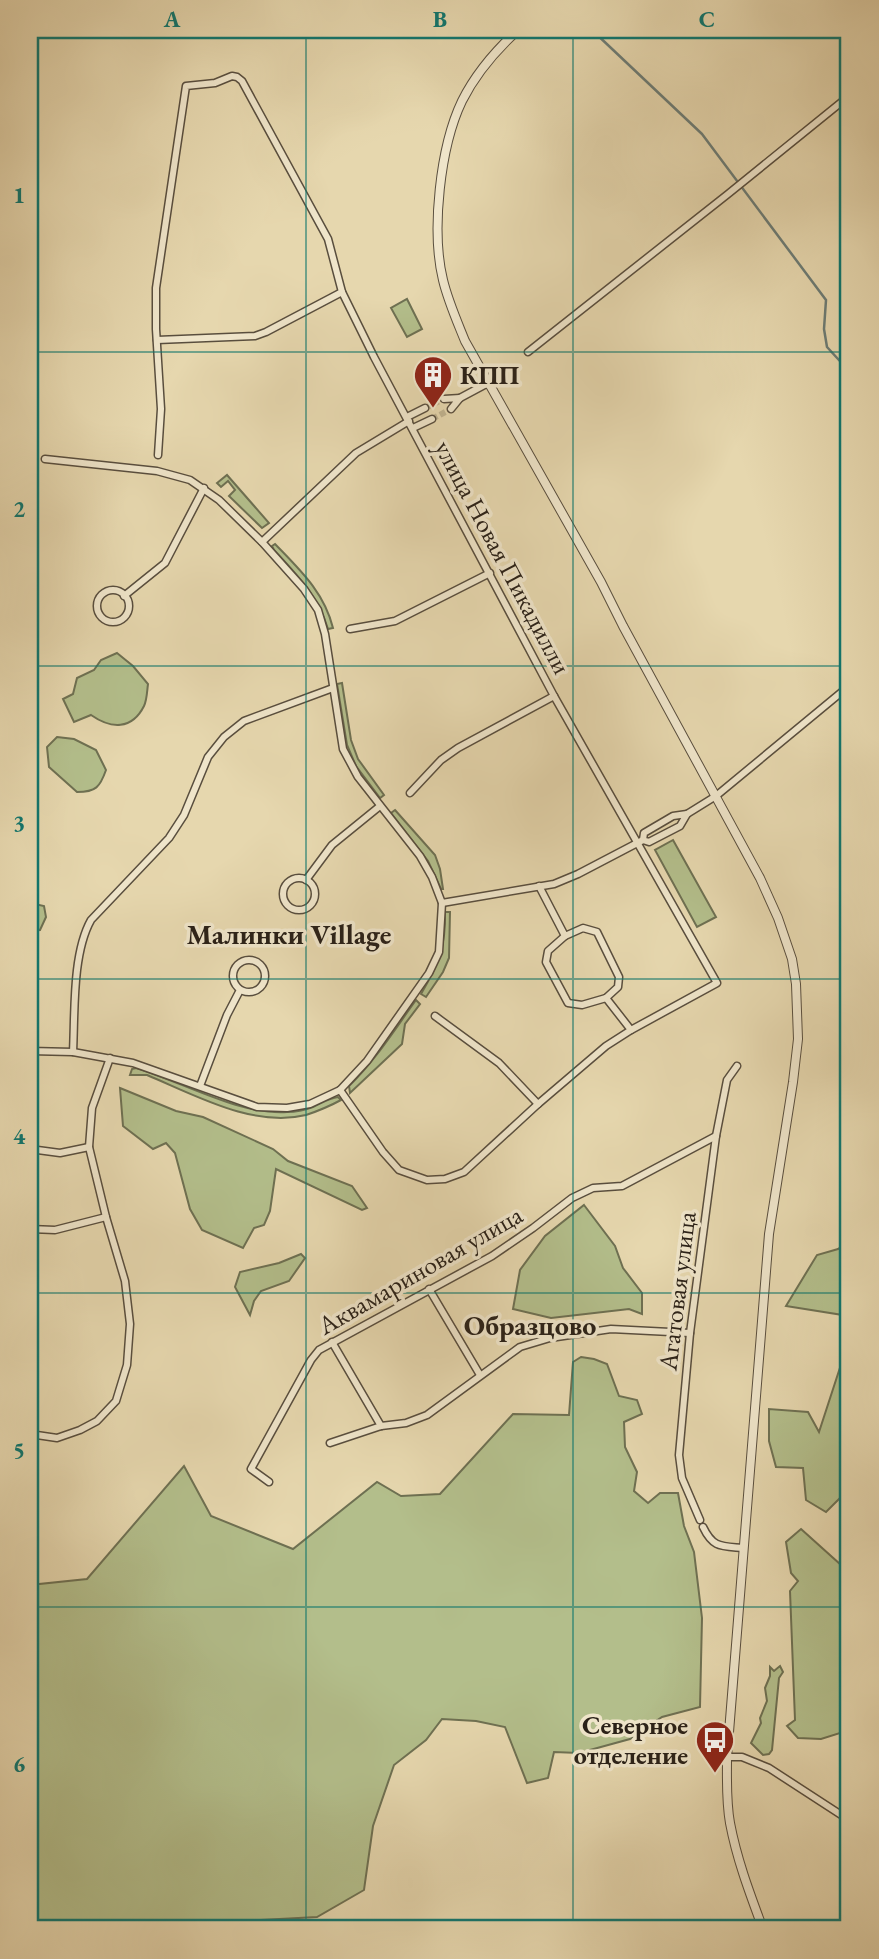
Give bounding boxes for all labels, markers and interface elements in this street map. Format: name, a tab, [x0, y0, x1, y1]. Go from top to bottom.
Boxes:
text: A	[163, 4, 181, 34]
text: B	[433, 4, 447, 34]
text: C	[699, 4, 715, 34]
text: 1	[13, 180, 25, 210]
building icon: КПП	[412, 354, 454, 409]
place label: КПП	[460, 358, 520, 392]
street label: улица Новая Пикадилли	[427, 434, 579, 680]
text: 2	[13, 494, 25, 524]
text: 3	[13, 808, 25, 838]
district label: Малинки Village	[187, 916, 391, 952]
text: 4	[13, 1121, 26, 1151]
street label: Аквамариновая улица	[311, 1197, 529, 1343]
street label: Агатовая улица	[650, 1209, 704, 1373]
district label: Образцово	[464, 1307, 596, 1343]
text: 5	[13, 1435, 25, 1465]
place label: Северное отделение	[574, 1708, 688, 1772]
bus stop icon: Северное отделение	[694, 1719, 736, 1774]
text: 6	[13, 1749, 25, 1779]

